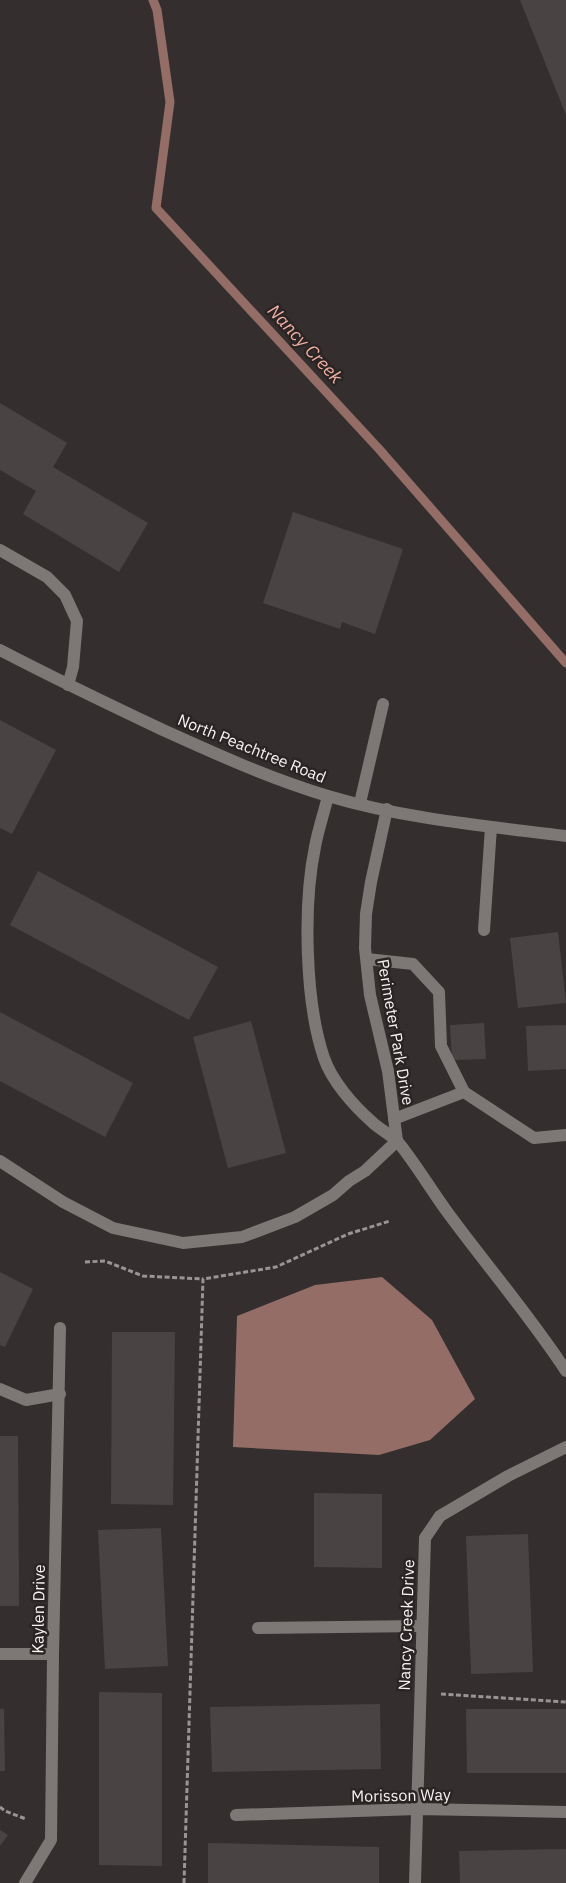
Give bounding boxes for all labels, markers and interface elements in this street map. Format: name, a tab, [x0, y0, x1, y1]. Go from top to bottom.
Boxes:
water label: Nancy Creek	[263, 299, 348, 388]
street label: North Peachtree Road	[175, 709, 329, 787]
street label: Perimeter Park Drive	[373, 957, 419, 1107]
street label: Nancy Creek Drive	[394, 1559, 418, 1691]
street label: Kaylen Drive	[27, 1564, 49, 1654]
street label: Morisson Way	[351, 1784, 451, 1806]

